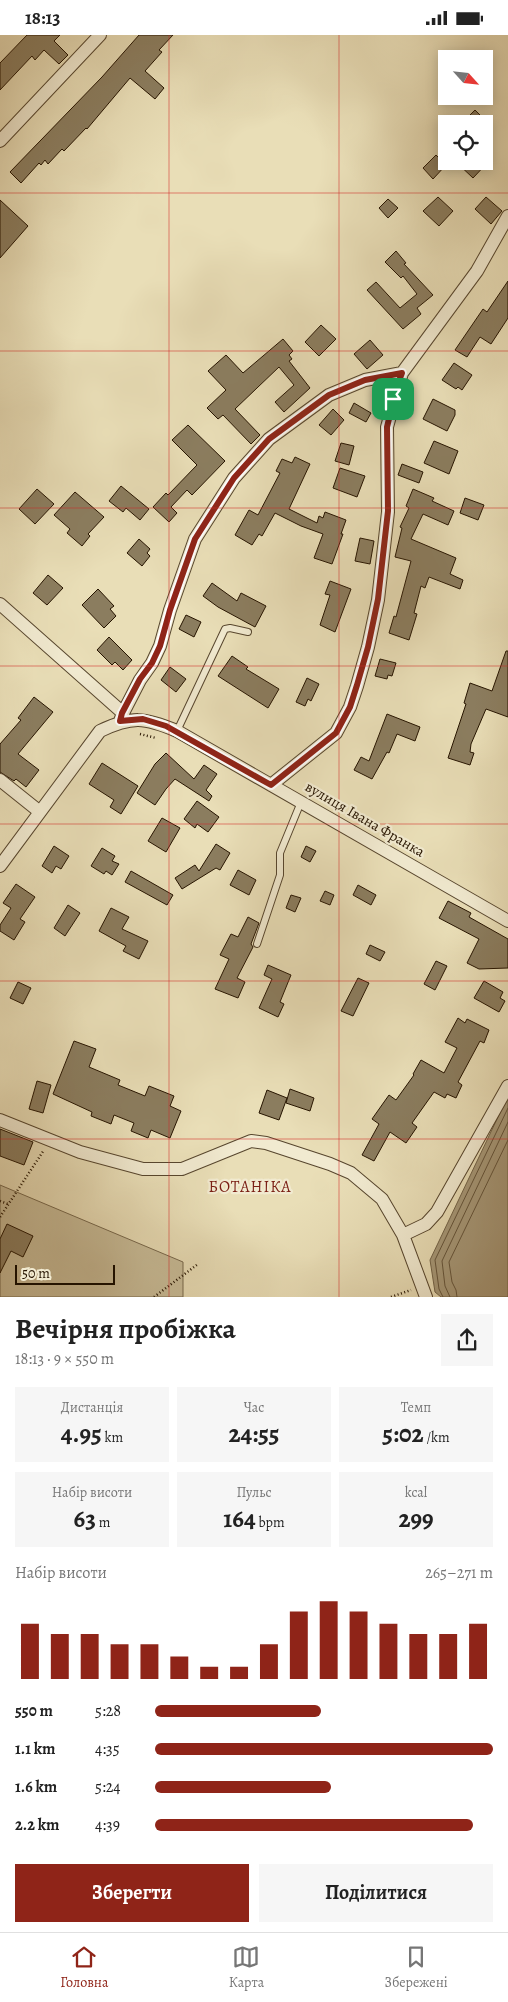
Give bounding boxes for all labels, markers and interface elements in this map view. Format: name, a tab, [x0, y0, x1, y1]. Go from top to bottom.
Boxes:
text: 18:13	[25, 5, 60, 31]
north arrow	[438, 50, 492, 105]
map controls	[438, 50, 493, 170]
button: locate	[438, 115, 493, 170]
pin	[372, 378, 414, 420]
icon: arrive	[379, 385, 407, 413]
street label: вулиця Івана Франка	[301, 777, 429, 861]
district label: БОТАНІКА	[208, 1176, 292, 1198]
scale bar	[15, 1262, 115, 1285]
text: 50 m	[22, 1264, 50, 1283]
text: Вечірня пробіжка	[15, 1310, 236, 1348]
button: share	[441, 1314, 493, 1366]
text: 18:13 · 9 × 550 m	[15, 1348, 114, 1370]
text: Дистанція	[61, 1398, 123, 1417]
text: Час	[244, 1398, 264, 1417]
text: Темп	[401, 1398, 431, 1417]
text: 4.95	[61, 1417, 102, 1451]
text: 24:55	[228, 1417, 280, 1451]
text: 5:02	[382, 1417, 424, 1451]
text: km	[102, 1428, 123, 1447]
text: /km	[424, 1428, 450, 1447]
text: Набір висоти	[52, 1483, 132, 1502]
text: Пульс	[237, 1483, 272, 1502]
text: kcal	[405, 1483, 427, 1502]
text: 63	[74, 1502, 96, 1536]
text: 164	[223, 1502, 256, 1536]
text: 299	[398, 1502, 434, 1536]
text: m	[96, 1513, 110, 1532]
text: bpm	[256, 1513, 285, 1532]
text: Набір висоти	[15, 1562, 107, 1584]
text: 265–271 m	[425, 1562, 493, 1584]
text: 550 m	[15, 1700, 53, 1722]
text: 5:28	[95, 1700, 121, 1722]
text: 1.1 km	[15, 1738, 55, 1760]
text: 4:35	[95, 1738, 120, 1760]
text: 1.6 km	[15, 1776, 57, 1798]
text: 5:24	[95, 1776, 121, 1798]
text: 2.2 km	[15, 1814, 59, 1836]
text: 4:39	[95, 1814, 120, 1836]
button: Зберегти	[15, 1864, 249, 1922]
button: Поділитися	[259, 1864, 493, 1922]
tab: Головна	[60, 1943, 108, 1992]
tab: Карта	[229, 1943, 264, 1992]
tab: Збережені	[384, 1943, 448, 1992]

